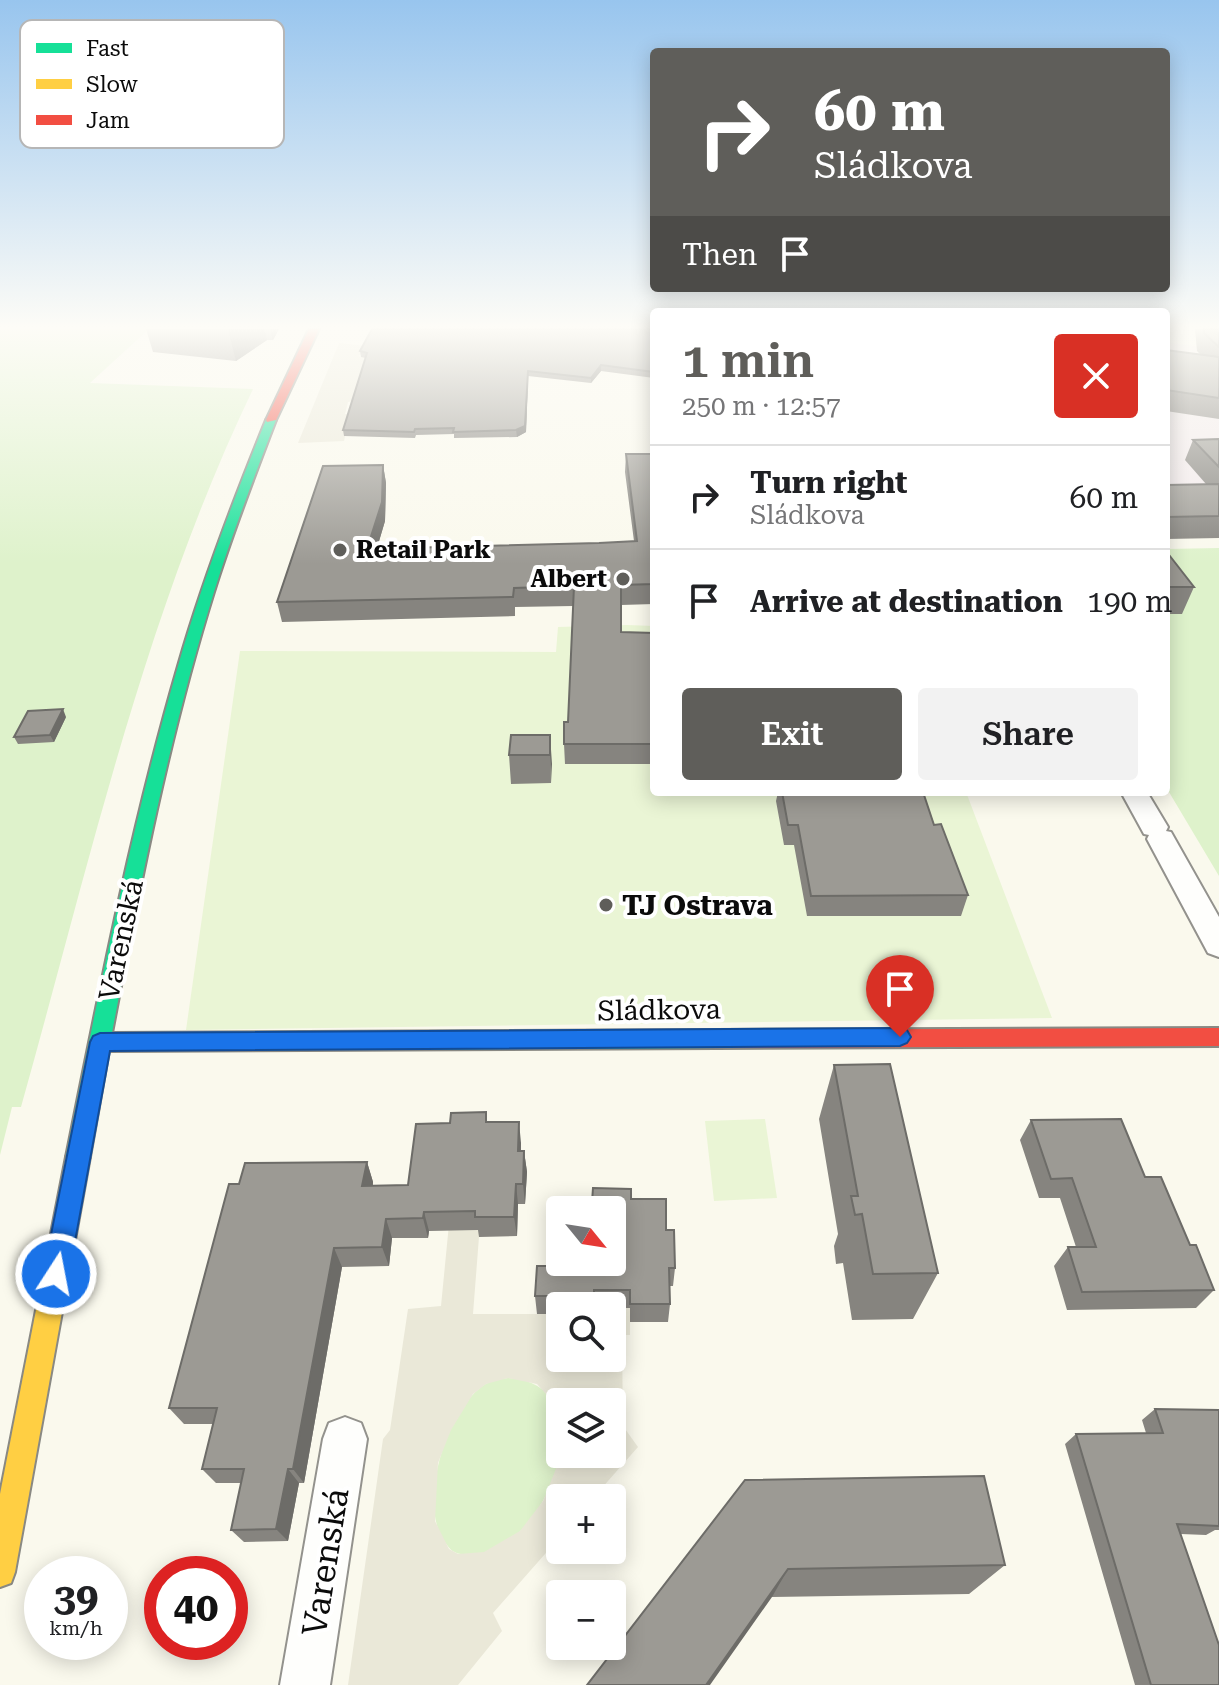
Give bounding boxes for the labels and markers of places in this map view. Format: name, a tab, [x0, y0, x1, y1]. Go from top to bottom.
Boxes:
place label: Retail Park	[356, 536, 491, 564]
marker: Retail Park	[331, 541, 349, 559]
place label: Albert	[530, 565, 607, 593]
marker: Albert	[614, 570, 632, 588]
place label: TJ Ostrava	[622, 889, 773, 922]
marker: TJ Ostrava	[597, 896, 615, 914]
pin	[866, 955, 934, 1037]

